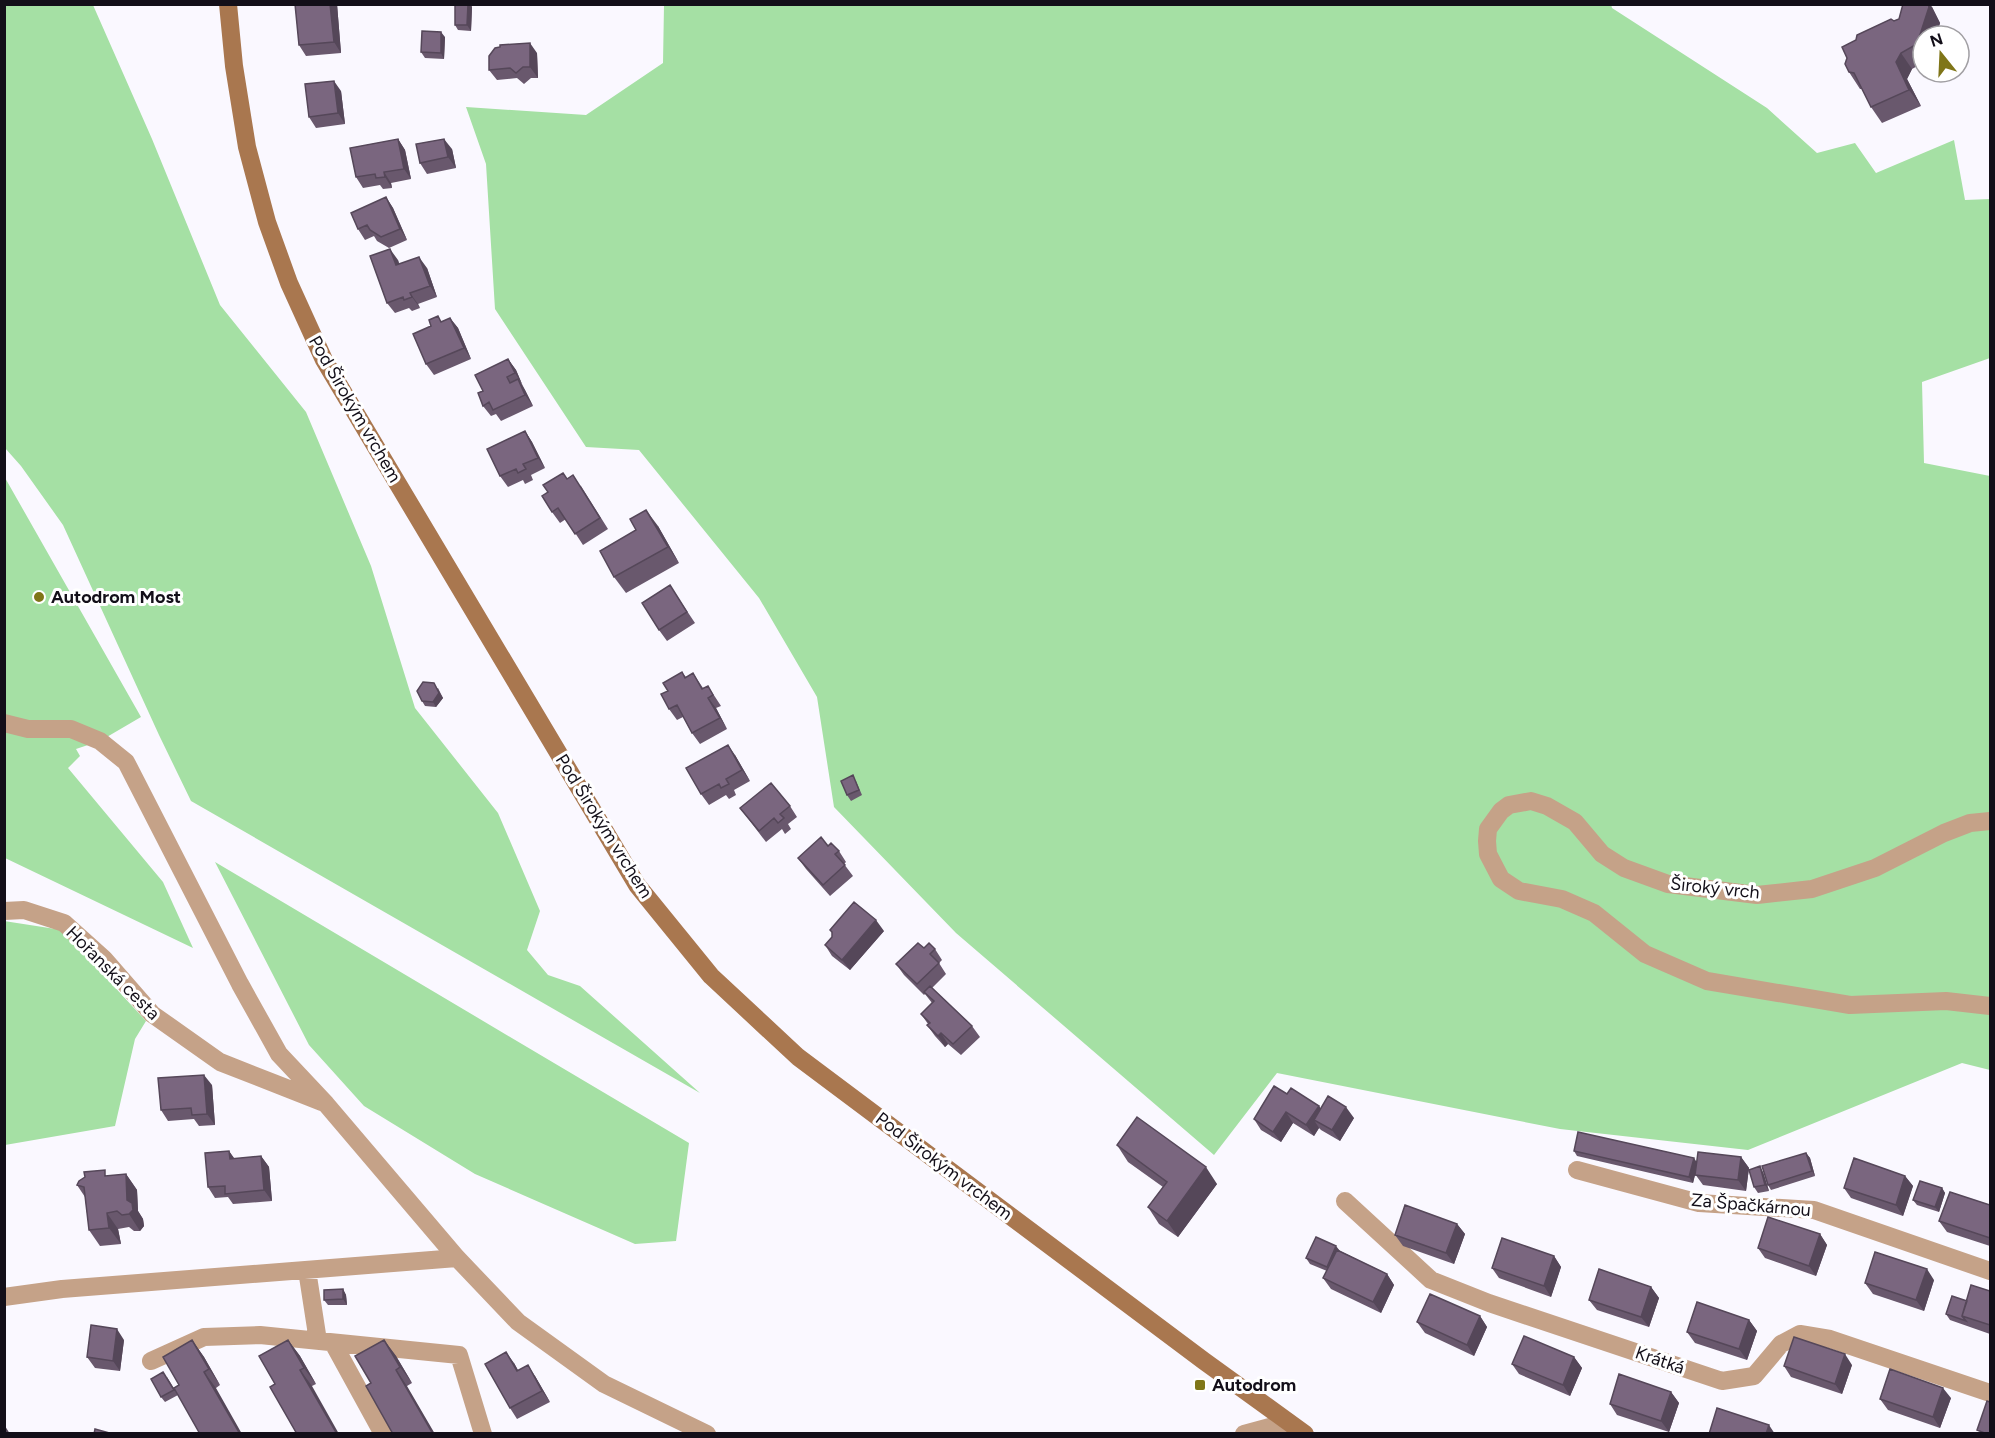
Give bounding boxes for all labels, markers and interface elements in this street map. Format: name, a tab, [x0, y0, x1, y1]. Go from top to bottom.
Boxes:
north arrow	[1911, 24, 1971, 84]
text: N	[1928, 29, 1945, 51]
street label: Pod Širokým vrchem	[304, 332, 406, 486]
place label: Autodrom Most	[51, 586, 181, 608]
marker: Autodrom Most	[32, 590, 46, 604]
street label: Pod Širokým vrchem	[551, 750, 657, 902]
street label: Široký vrch	[1669, 872, 1761, 904]
street label: Hořanská cesta	[61, 921, 165, 1025]
street label: Pod Širokým vrchem	[871, 1107, 1017, 1225]
street label: Za Špačkárnou	[1690, 1189, 1812, 1221]
street label: Krátká	[1632, 1341, 1688, 1379]
place label: Autodrom	[1212, 1374, 1296, 1396]
marker: Autodrom	[1193, 1378, 1207, 1392]

